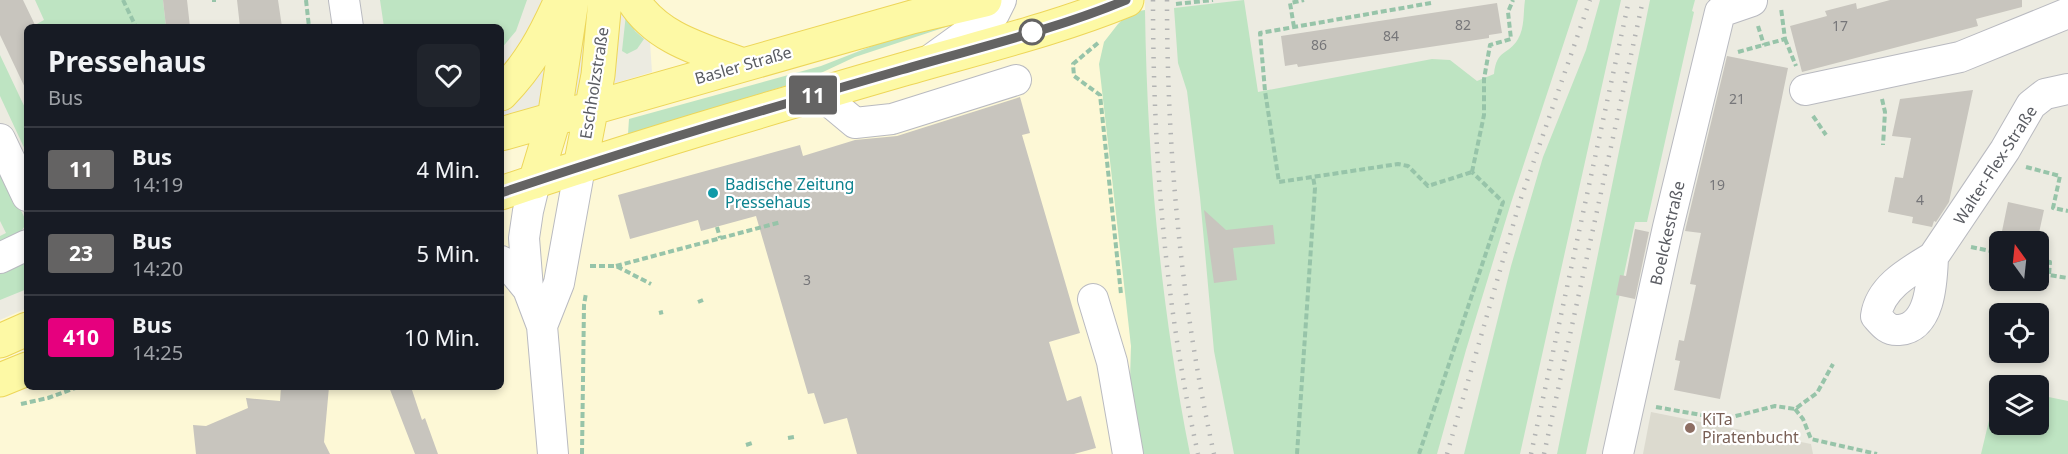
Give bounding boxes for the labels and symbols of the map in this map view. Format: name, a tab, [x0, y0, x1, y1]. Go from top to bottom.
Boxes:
house number: 82	[1455, 15, 1471, 34]
house number: 17	[1832, 16, 1848, 35]
unlabelled marker	[1019, 19, 1045, 45]
street label: Eschholzstraße	[574, 25, 614, 141]
house number: 84	[1383, 26, 1399, 45]
house number: 86	[1311, 35, 1327, 54]
street label: Basler Straße	[692, 41, 794, 89]
line badge: 11	[786, 76, 840, 115]
house number: 21	[1729, 89, 1745, 108]
street label: Walter-Flex-Straße	[1948, 101, 2042, 229]
place label: Badische Zeitung Pressehaus	[725, 173, 854, 213]
house number: 19	[1709, 175, 1725, 194]
street label: Boelckestraße	[1644, 179, 1690, 287]
marker: Badische Zeitung Pressehaus	[706, 186, 720, 200]
house number: 4	[1916, 190, 1924, 209]
north arrow	[1989, 231, 2049, 291]
house number: 3	[803, 270, 811, 289]
place label: KiTa Piratenbucht	[1702, 408, 1799, 448]
marker: KiTa Piratenbucht	[1683, 421, 1697, 435]

